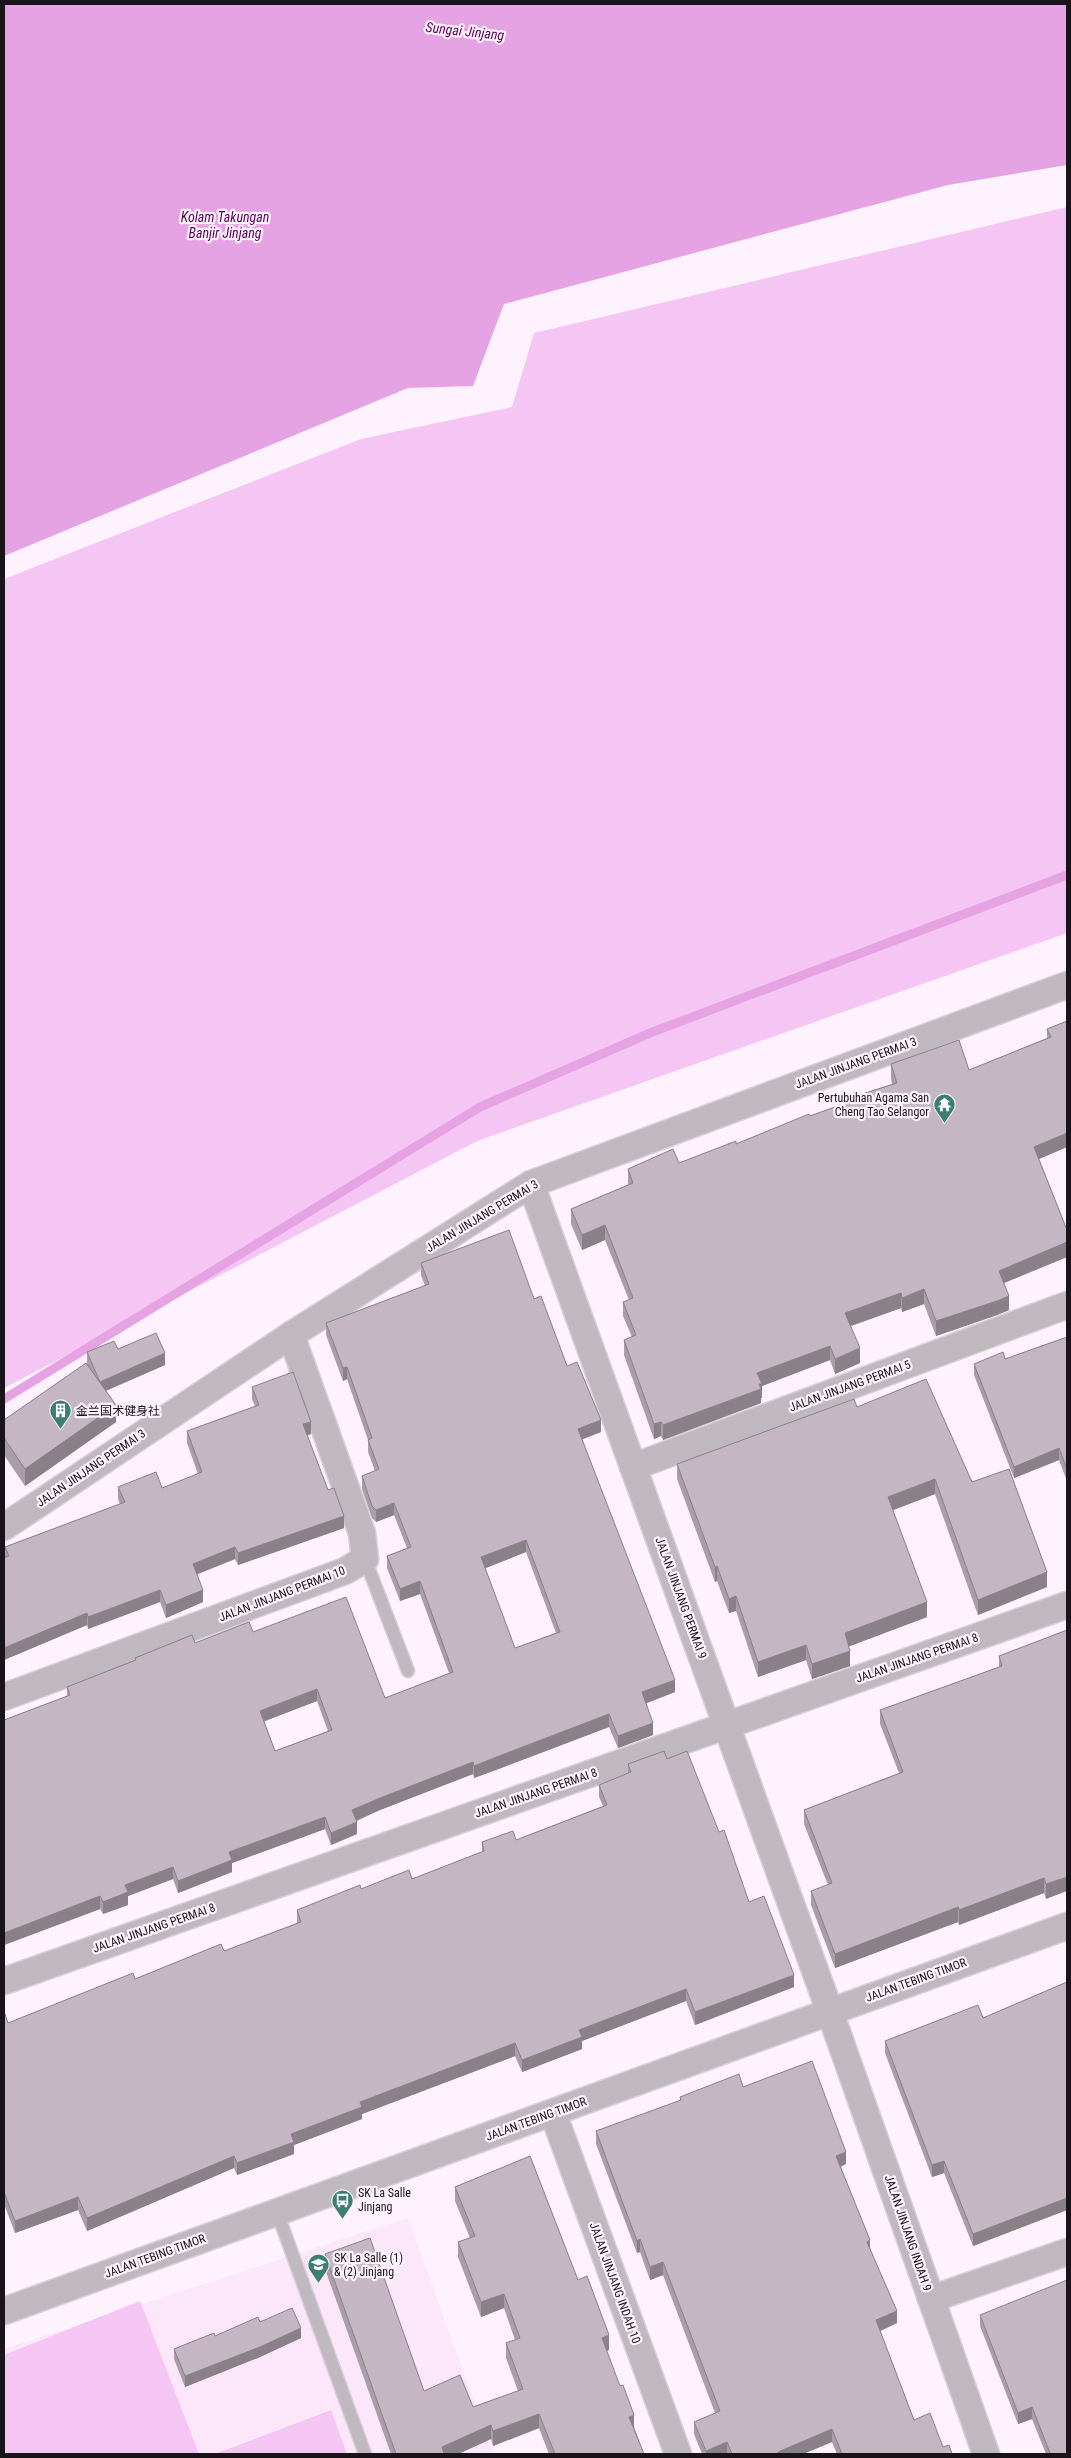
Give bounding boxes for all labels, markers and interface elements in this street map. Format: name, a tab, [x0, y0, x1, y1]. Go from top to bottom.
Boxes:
water label: Sungai Jinjang	[425, 19, 505, 43]
water label: Kolam Takungan Banjir Jinjang	[181, 209, 269, 241]
street label: JALAN JINJANG PERMAI 3	[793, 1034, 919, 1092]
place label: Pertubuhan Agama San Cheng Tao Selangor	[818, 1091, 929, 1119]
temple icon: Pertubuhan Agama San Cheng Tao Selangor	[933, 1093, 957, 1124]
street label: JALAN JINJANG PERMAI 3	[423, 1177, 541, 1255]
street label: JALAN JINJANG PERMAI 5	[787, 1357, 913, 1415]
building icon: 金兰国术健身社	[48, 1399, 72, 1430]
place label: 金兰国术健身社	[76, 1404, 160, 1418]
street label: JALAN JINJANG PERMAI 3	[34, 1426, 148, 1510]
street label: JALAN JINJANG PERMAI 9	[652, 1535, 710, 1661]
street label: JALAN JINJANG PERMAI 10	[217, 1563, 347, 1625]
street label: JALAN JINJANG PERMAI 8	[854, 1630, 980, 1686]
street label: JALAN JINJANG PERMAI 8	[473, 1765, 599, 1821]
street label: JALAN JINJANG PERMAI 8	[91, 1900, 217, 1956]
street label: JALAN TEBING TIMOR	[864, 1955, 969, 2005]
street label: JALAN TEBING TIMOR	[484, 2094, 589, 2144]
street label: JALAN JINJANG INDAH 9	[882, 2173, 934, 2293]
place label: SK La Salle Jinjang	[358, 2186, 411, 2214]
bus stop icon: SK La Salle Jinjang	[330, 2188, 354, 2219]
street label: JALAN JINJANG INDAH 10	[587, 2221, 643, 2345]
street label: JALAN TEBING TIMOR	[103, 2231, 208, 2281]
place label: SK La Salle (1) & (2) Jinjang	[334, 2251, 403, 2279]
school or university icon: SK La Salle (1) & (2) Jinjang	[306, 2253, 330, 2284]

